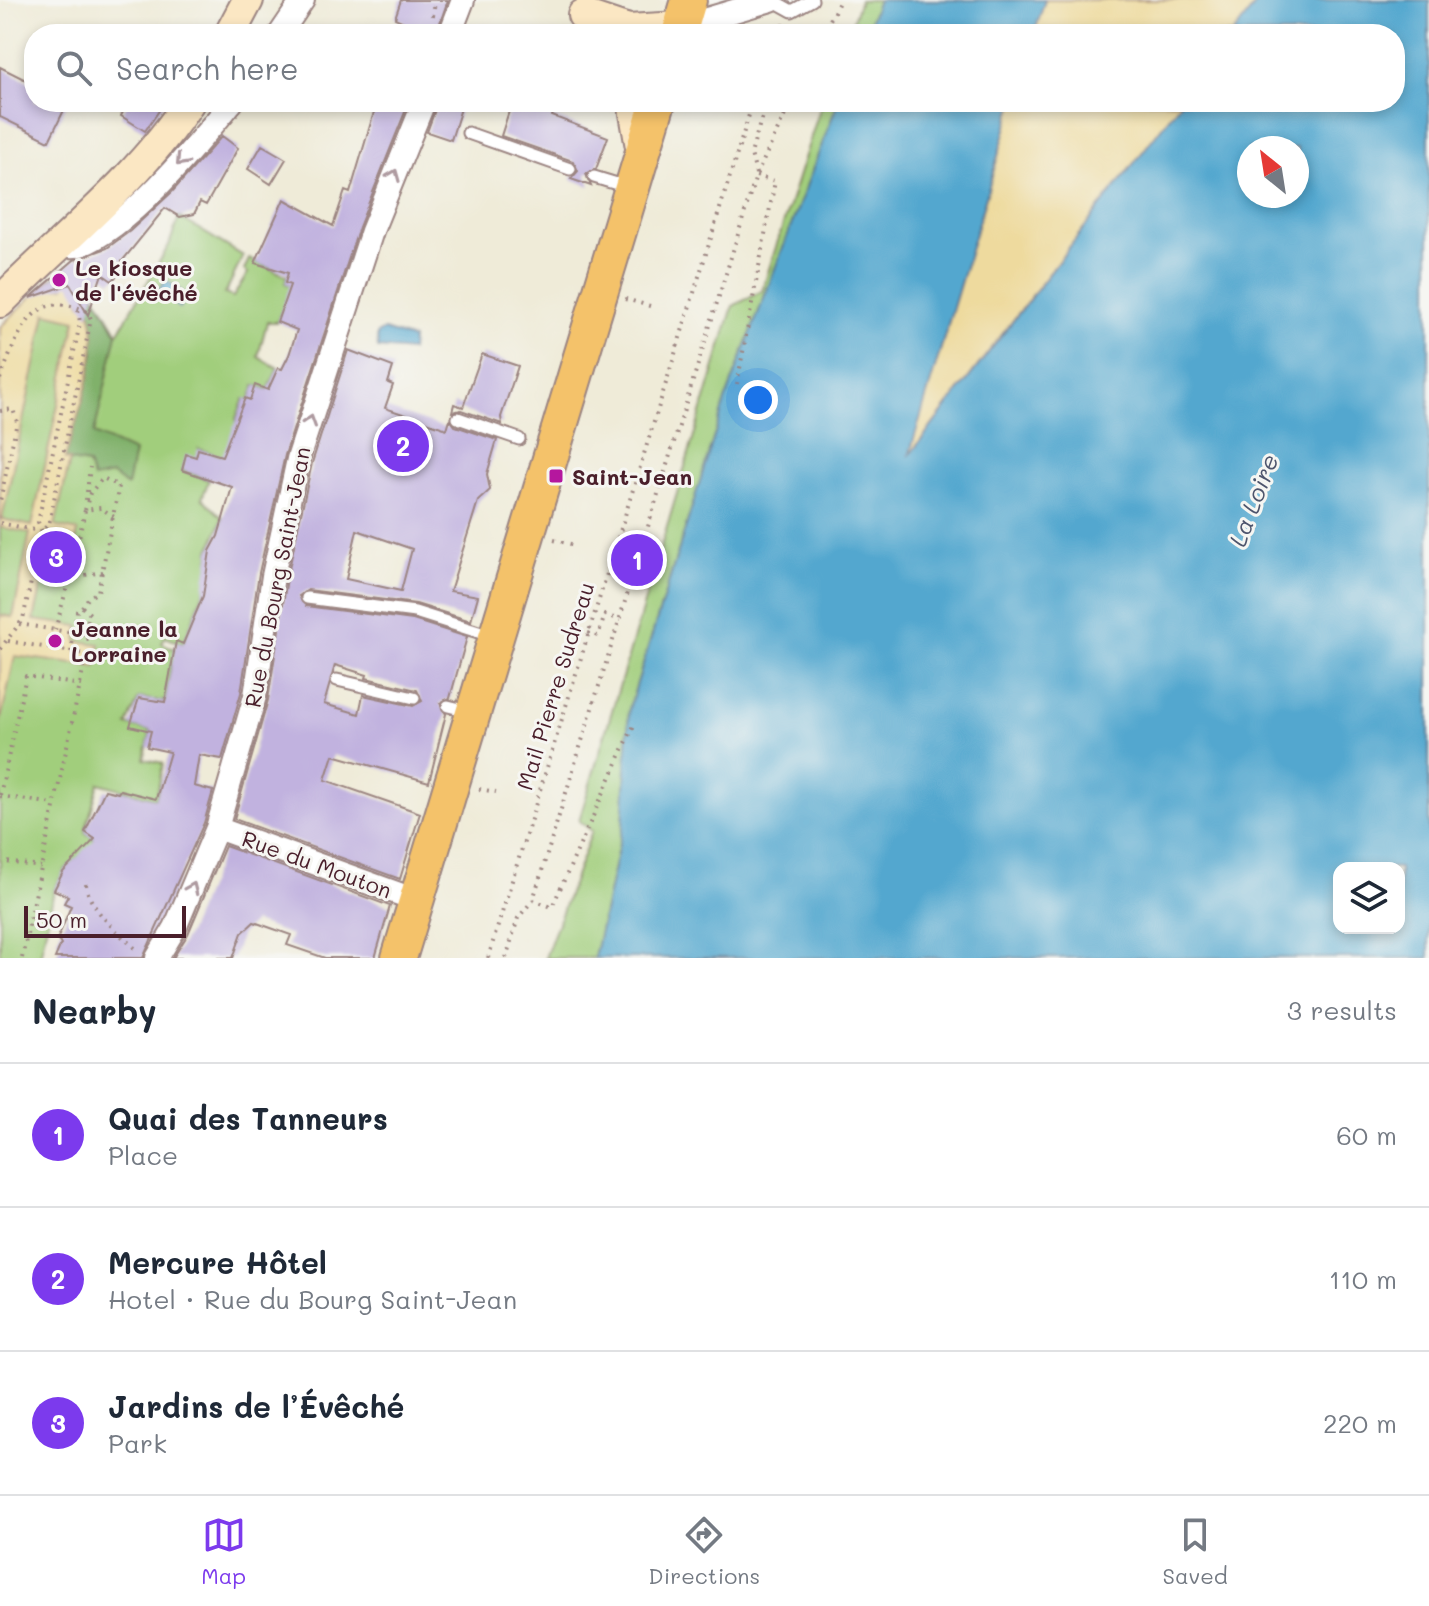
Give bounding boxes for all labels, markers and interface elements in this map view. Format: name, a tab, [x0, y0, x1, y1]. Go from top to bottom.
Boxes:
search box	[24, 24, 1405, 112]
icon: search	[52, 46, 96, 90]
text: Search here	[116, 48, 299, 88]
north arrow	[1237, 136, 1309, 208]
one-way arrow	[176, 151, 190, 166]
one-way arrow	[385, 169, 401, 183]
place label: Le kiosque de l'évêché	[75, 253, 198, 307]
marker: Le kiosque de l'évêché	[50, 271, 68, 289]
your location	[738, 380, 778, 420]
one-way arrow	[301, 414, 317, 428]
pin: 2	[377, 416, 429, 476]
street label: Rue du Bourg Saint-Jean	[237, 444, 317, 710]
water label: La Loire	[1221, 449, 1285, 551]
place label: Saint-Jean	[572, 462, 692, 491]
marker: Saint-Jean	[547, 467, 565, 485]
pin: 3	[30, 527, 82, 587]
pin: 1	[611, 530, 663, 590]
street label: Mail Pierre Sudreau	[510, 579, 600, 793]
place label: Jeanne la Lorraine	[71, 614, 178, 668]
marker: Jeanne la Lorraine	[46, 632, 64, 650]
street label: Rue du Mouton	[238, 823, 396, 905]
map controls	[1333, 862, 1405, 934]
button: layers	[1333, 862, 1405, 934]
one-way arrow	[182, 882, 198, 896]
scale bar	[24, 902, 186, 938]
text: 50 m	[36, 905, 87, 934]
text: Nearby	[32, 988, 157, 1033]
text: 3 results	[1287, 993, 1397, 1027]
text: Quai des Tanneurs	[108, 1098, 388, 1138]
text: 1	[52, 1118, 64, 1152]
text: 60 m	[1336, 1118, 1397, 1152]
text: Place	[108, 1138, 178, 1172]
text: Mercure Hôtel	[108, 1242, 327, 1282]
text: 2	[51, 1262, 65, 1296]
text: 110 m	[1329, 1262, 1397, 1296]
text: Hotel · Rue du Bourg Saint-Jean	[108, 1282, 517, 1316]
text: Jardins de l’Évêché	[108, 1386, 404, 1426]
text: 3	[50, 1406, 66, 1440]
text: 220 m	[1323, 1406, 1397, 1440]
text: Park	[108, 1426, 167, 1460]
tab: Map	[201, 1513, 246, 1590]
tab: Directions	[648, 1513, 760, 1590]
tab: Saved	[1163, 1513, 1228, 1590]

